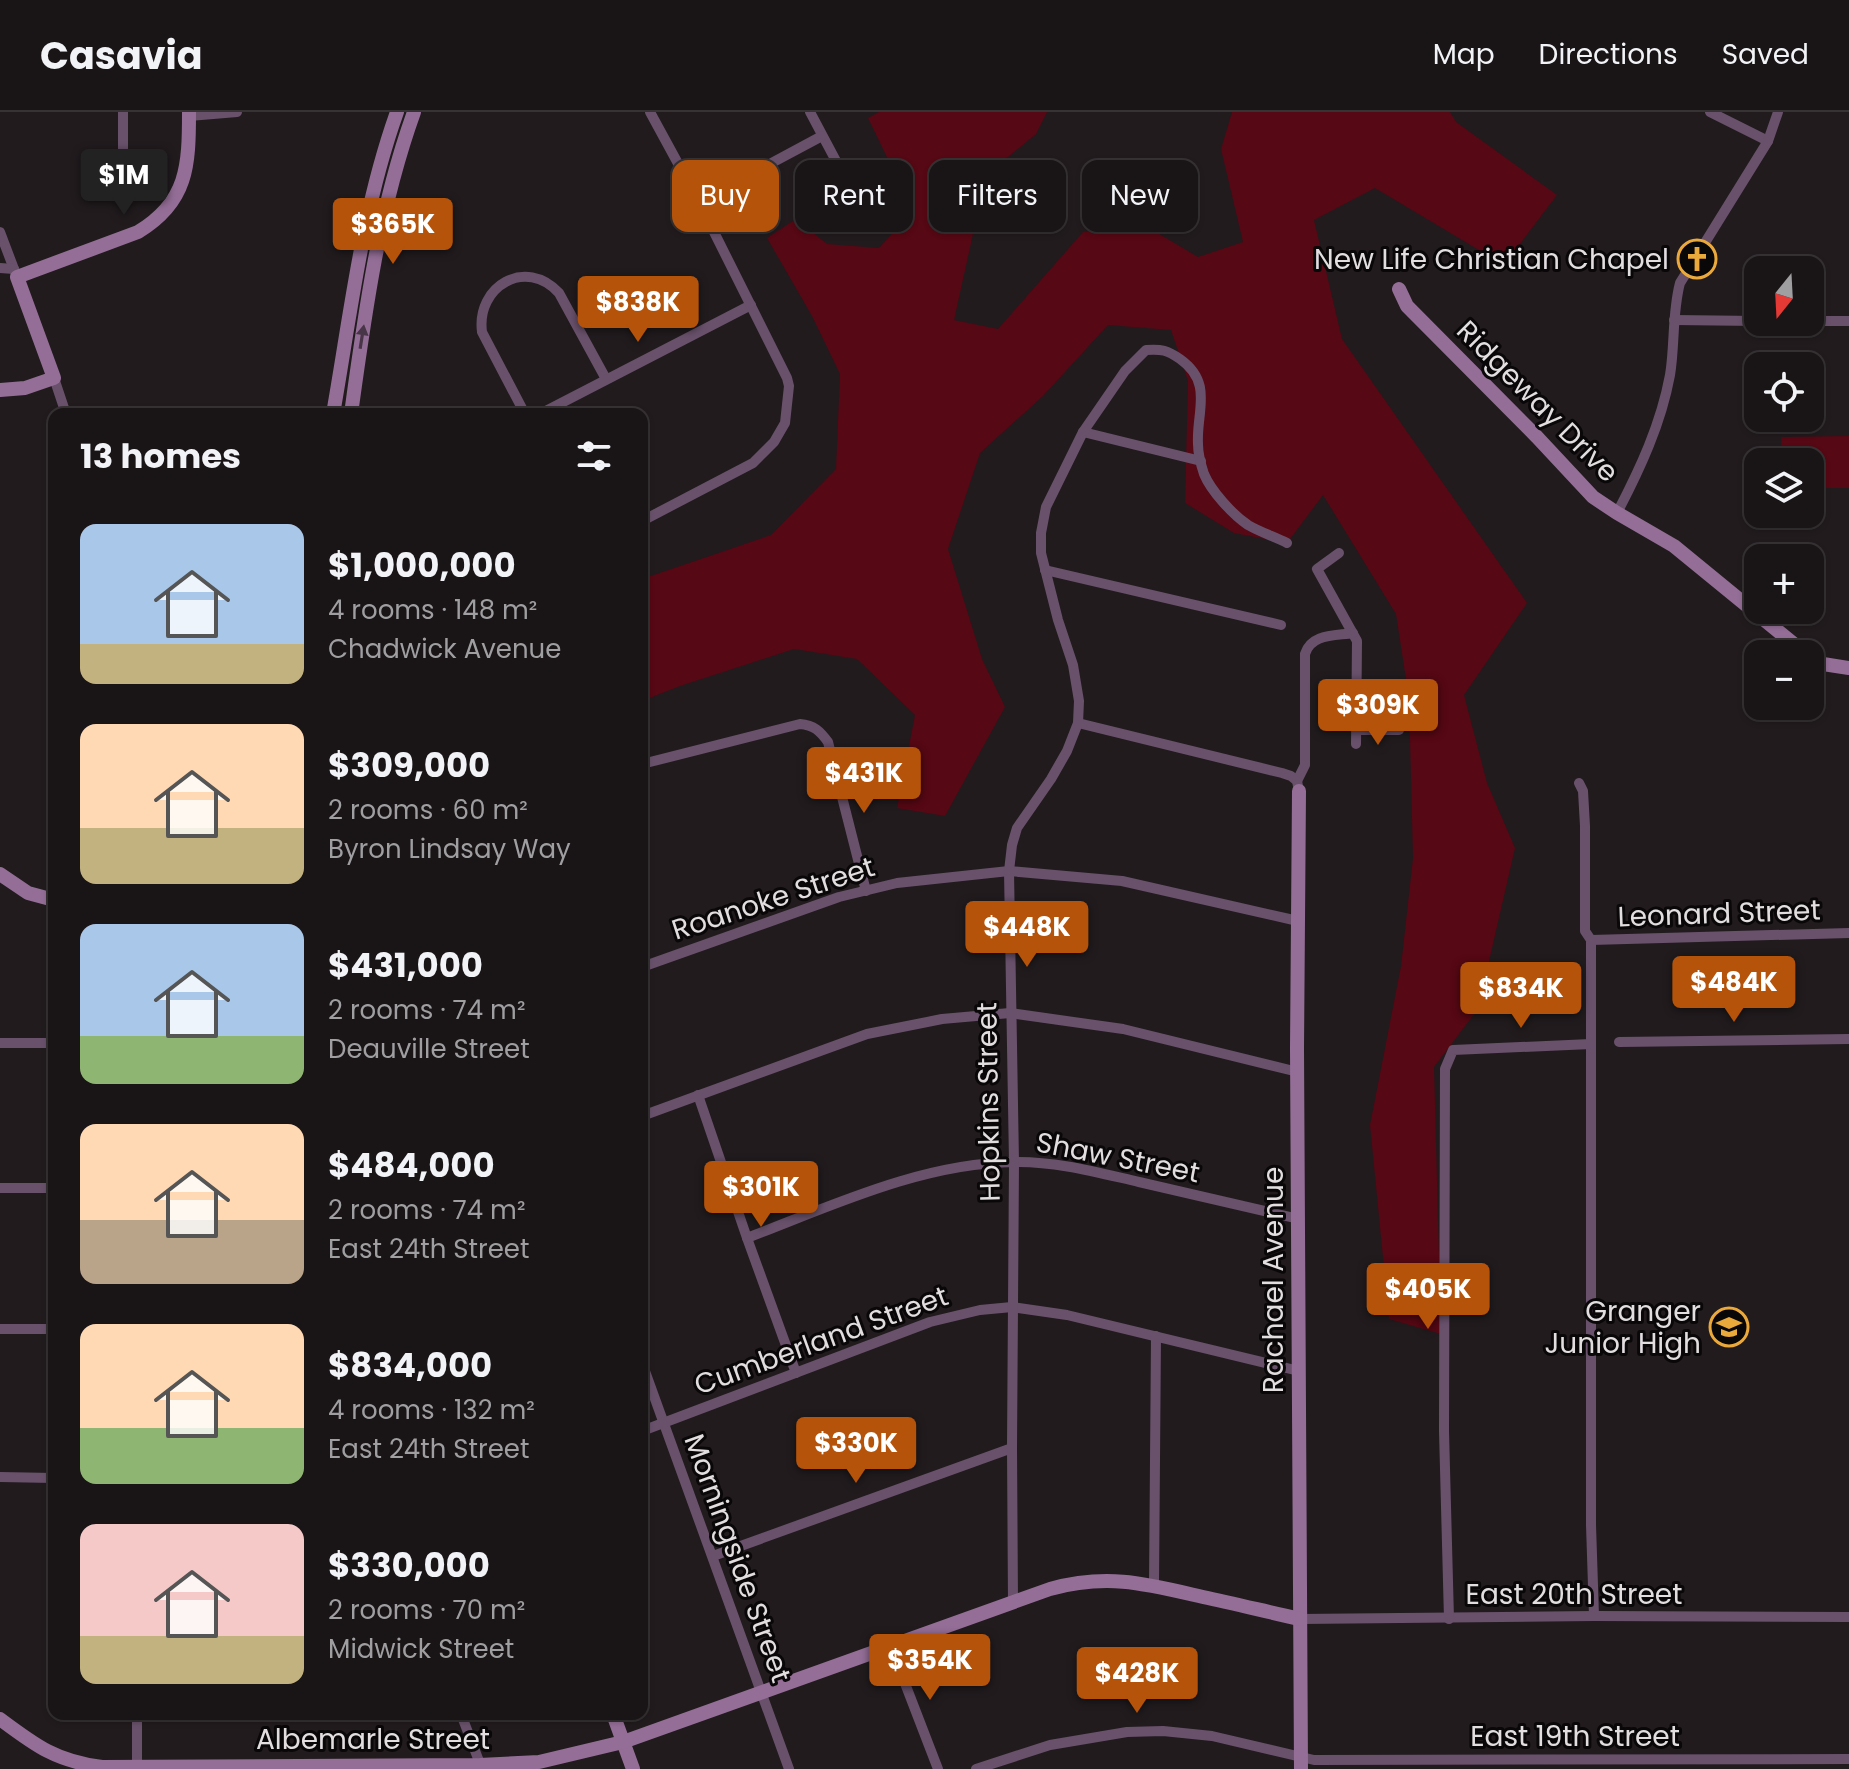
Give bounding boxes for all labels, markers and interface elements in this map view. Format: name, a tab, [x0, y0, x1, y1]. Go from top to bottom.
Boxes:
text: Casavia	[40, 29, 203, 82]
text: Map	[1433, 35, 1495, 74]
text: Directions	[1539, 35, 1678, 74]
text: Saved	[1722, 35, 1809, 74]
pin: $1M	[85, 149, 163, 217]
text: $1M	[99, 157, 149, 193]
chip: Buy	[672, 160, 779, 232]
chip: Rent	[795, 160, 913, 232]
chip: Filters	[929, 160, 1066, 232]
chip: New	[1082, 160, 1198, 232]
pin: $365K	[337, 198, 449, 266]
text: $365K	[351, 206, 435, 242]
church icon: New Life Christian Chapel	[1676, 238, 1718, 280]
place label: New Life Christian Chapel	[1314, 240, 1669, 279]
north arrow	[1744, 256, 1824, 336]
map controls	[1744, 256, 1824, 720]
pin: $838K	[582, 276, 694, 344]
text: $838K	[596, 284, 680, 320]
street label: Ridgeway Drive	[1448, 312, 1627, 491]
one-way arrow	[356, 324, 369, 349]
button: locate	[1744, 352, 1824, 432]
text: 13 homes	[80, 432, 241, 480]
icon: filters	[572, 434, 616, 478]
button: layers	[1744, 448, 1824, 528]
text: $1,000,000	[328, 541, 516, 589]
button: +	[1744, 544, 1824, 624]
icon: home	[144, 556, 240, 652]
text: 4 rooms · 148 m²	[328, 592, 537, 628]
text: Chadwick Avenue	[328, 631, 561, 667]
button: −	[1744, 640, 1824, 720]
pin: $309K	[1322, 679, 1434, 747]
text: $309K	[1336, 687, 1420, 723]
text: $309,000	[328, 741, 490, 789]
pin: $431K	[808, 747, 920, 815]
text: $431K	[825, 755, 903, 791]
icon: home	[144, 756, 240, 852]
text: 2 rooms · 60 m²	[328, 792, 528, 828]
text: Byron Lindsay Way	[328, 831, 571, 867]
street label: Roanoke Street	[667, 847, 879, 950]
street label: Leonard Street	[1617, 890, 1821, 937]
pin: $448K	[971, 901, 1083, 969]
text: $448K	[983, 909, 1071, 945]
text: $431,000	[328, 941, 483, 989]
icon: home	[144, 956, 240, 1052]
pin: $484K	[1678, 956, 1790, 1024]
pin: $834K	[1465, 962, 1577, 1030]
text: $484K	[1690, 964, 1778, 1000]
text: $834K	[1478, 970, 1564, 1006]
text: 2 rooms · 74 m²	[328, 992, 525, 1028]
street label: Hopkins Street	[967, 1002, 1010, 1202]
text: Deauville Street	[328, 1031, 530, 1067]
street label: Shaw Street	[1033, 1123, 1203, 1192]
text: $484,000	[328, 1141, 495, 1189]
icon: home	[144, 1156, 240, 1252]
pin: $301K	[705, 1161, 817, 1229]
street label: Rachael Avenue	[1254, 1167, 1293, 1393]
text: $301K	[722, 1169, 800, 1205]
text: 2 rooms · 74 m²	[328, 1192, 525, 1228]
text: East 24th Street	[328, 1231, 529, 1267]
pin: $405K	[1372, 1263, 1484, 1331]
text: $405K	[1385, 1271, 1471, 1307]
street label: Cumberland Street	[689, 1276, 953, 1404]
place label: Granger Junior High	[1544, 1292, 1701, 1363]
school or university icon: Granger Junior High	[1708, 1306, 1750, 1348]
text: $834,000	[328, 1341, 492, 1389]
icon: home	[144, 1356, 240, 1452]
text: 4 rooms · 132 m²	[328, 1392, 535, 1428]
pin: $330K	[800, 1417, 912, 1485]
text: $330K	[814, 1425, 898, 1461]
street label: Morningside Street	[675, 1429, 801, 1688]
text: East 24th Street	[328, 1431, 529, 1467]
text: $330,000	[328, 1541, 490, 1589]
icon: home	[144, 1556, 240, 1652]
street label: East 20th Street	[1466, 1575, 1682, 1614]
text: 2 rooms · 70 m²	[328, 1592, 525, 1628]
text: Midwick Street	[328, 1631, 514, 1667]
pin: $354K	[874, 1634, 986, 1702]
text: $354K	[887, 1642, 973, 1678]
pin: $428K	[1081, 1647, 1193, 1715]
text: $428K	[1095, 1655, 1179, 1691]
street label: East 19th Street	[1470, 1717, 1680, 1756]
street label: Albemarle Street	[256, 1720, 490, 1759]

